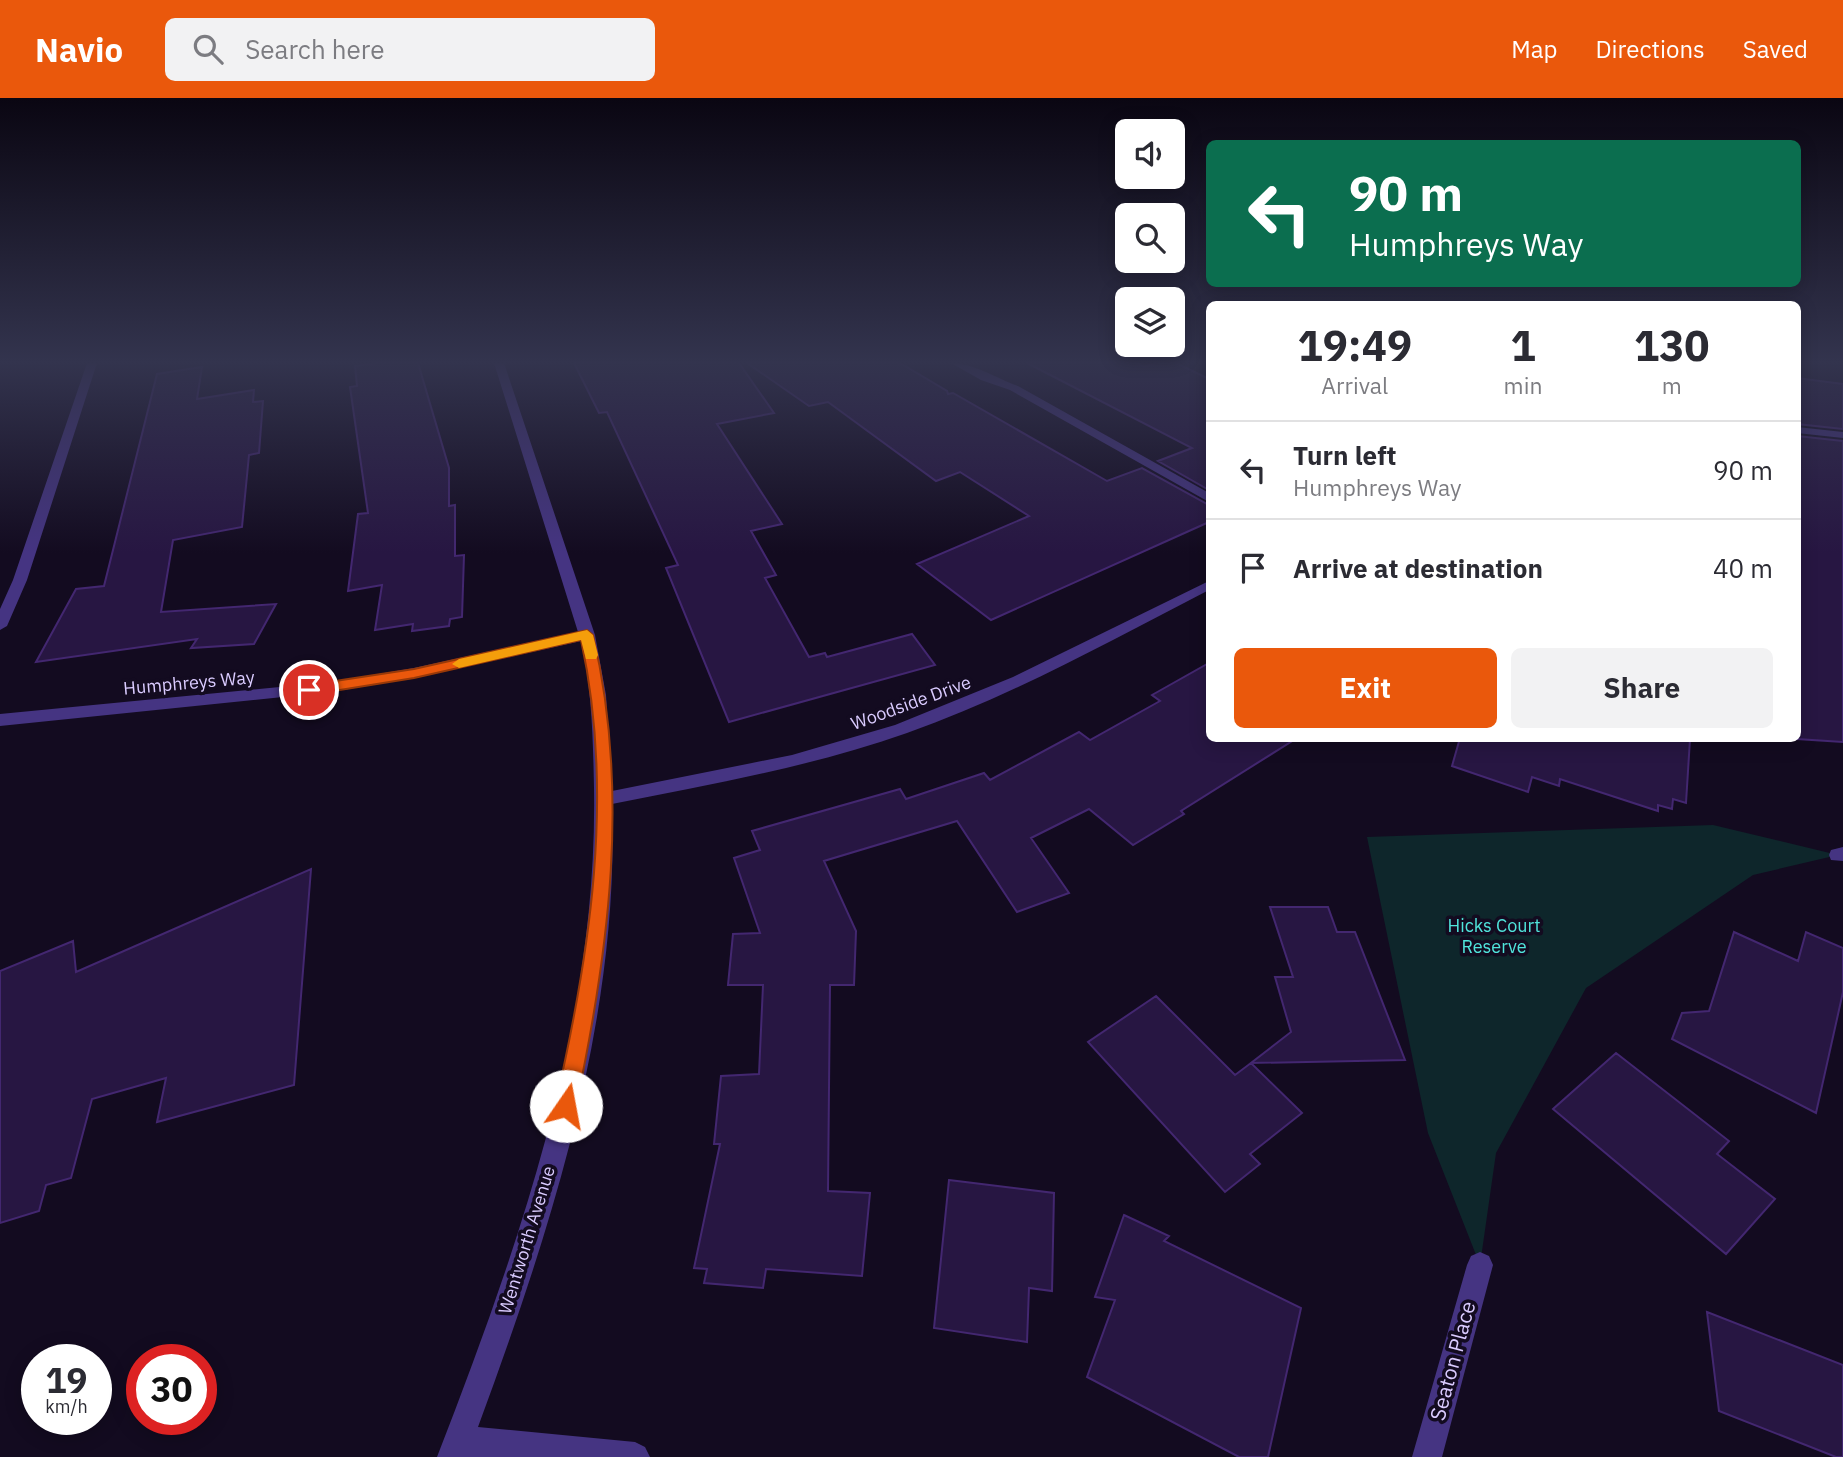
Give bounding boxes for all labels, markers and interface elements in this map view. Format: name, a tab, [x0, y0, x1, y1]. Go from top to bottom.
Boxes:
search box	[165, 18, 655, 81]
text: Navio	[35, 28, 123, 71]
icon: search	[189, 30, 227, 68]
text: Search here	[245, 32, 385, 66]
text: Map	[1511, 33, 1557, 65]
text: Directions	[1595, 33, 1705, 65]
text: Saved	[1743, 33, 1808, 65]
map controls	[1115, 119, 1185, 357]
button: sound	[1115, 119, 1185, 189]
text: 90 m	[1349, 161, 1463, 224]
icon: left	[1234, 168, 1325, 259]
button: search	[1115, 203, 1185, 273]
text: Humphreys Way	[1349, 223, 1584, 265]
button: layers	[1115, 287, 1185, 357]
text: 19:49	[1297, 318, 1412, 373]
text: 1	[1510, 318, 1536, 373]
text: 130	[1634, 318, 1710, 373]
text: Arrival	[1321, 370, 1388, 400]
text: min	[1504, 370, 1542, 400]
text: m	[1662, 370, 1682, 400]
text: Turn left	[1293, 438, 1396, 472]
icon: left	[1234, 451, 1272, 489]
text: 90 m	[1713, 453, 1773, 487]
text: Humphreys Way	[1293, 472, 1462, 502]
icon: arrive	[1234, 549, 1272, 587]
text: Arrive at destination	[1293, 551, 1543, 585]
text: 40 m	[1713, 551, 1773, 585]
button: Exit	[1234, 648, 1497, 728]
button: Share	[1511, 648, 1773, 728]
pin	[279, 660, 339, 720]
street label: Humphreys Way	[122, 665, 256, 700]
street label: Woodside Drive	[848, 670, 974, 735]
icon: arrive	[290, 671, 328, 709]
park label: Hicks Court Reserve	[1447, 914, 1541, 958]
position arrow	[529, 1069, 603, 1143]
street label: Wentworth Avenue	[493, 1163, 560, 1317]
street label: Seaton Place	[1423, 1298, 1481, 1424]
speed limit sign: 30	[126, 1344, 217, 1435]
text: 19	[45, 1357, 88, 1403]
text: km/h	[45, 1395, 88, 1418]

